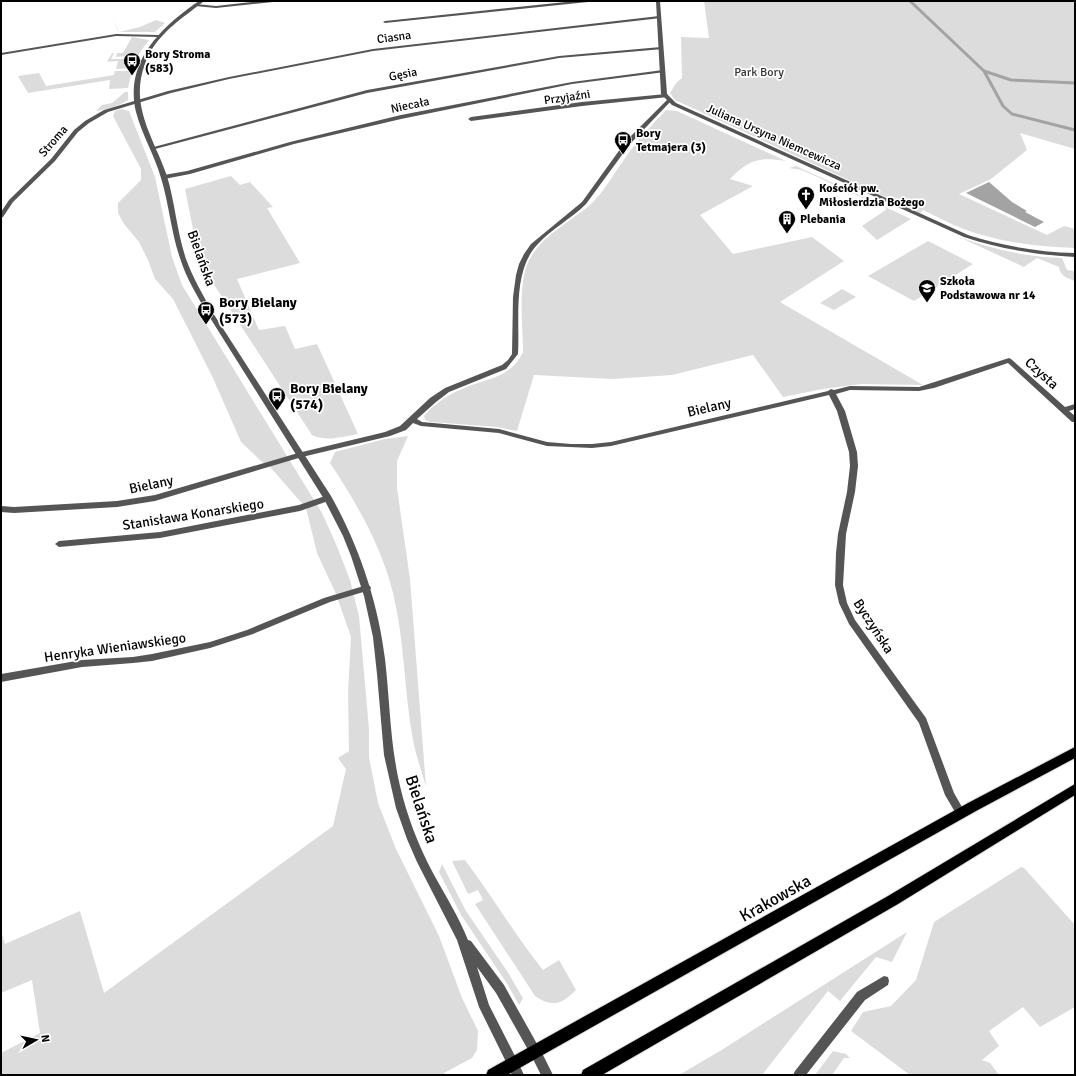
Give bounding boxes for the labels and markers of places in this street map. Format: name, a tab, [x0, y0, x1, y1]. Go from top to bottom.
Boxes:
place label: Bory Stroma (583)	[145, 47, 210, 76]
bus stop icon: Bory Stroma (583)	[122, 51, 142, 76]
place label: Bory Tetmajera (3)	[636, 126, 706, 155]
bus stop icon: Bory Tetmajera (3)	[613, 130, 633, 155]
place label: Kościół pw. Miłosierdzia Bożego	[819, 181, 924, 210]
church icon: Kościół pw. Miłosierdzia Bożego	[796, 185, 816, 210]
building icon: Plebania	[777, 209, 797, 234]
place label: Plebania	[800, 212, 846, 227]
place label: Szkoła Podstawowa nr 14	[940, 274, 1036, 303]
school or university icon: Szkoła Podstawowa nr 14	[917, 278, 937, 303]
place label: Bory Bielany (573)	[219, 294, 297, 327]
bus stop icon: Bory Bielany (573)	[196, 300, 216, 325]
place label: Bory Bielany (574)	[290, 380, 368, 413]
bus stop icon: Bory Bielany (574)	[267, 386, 287, 411]

